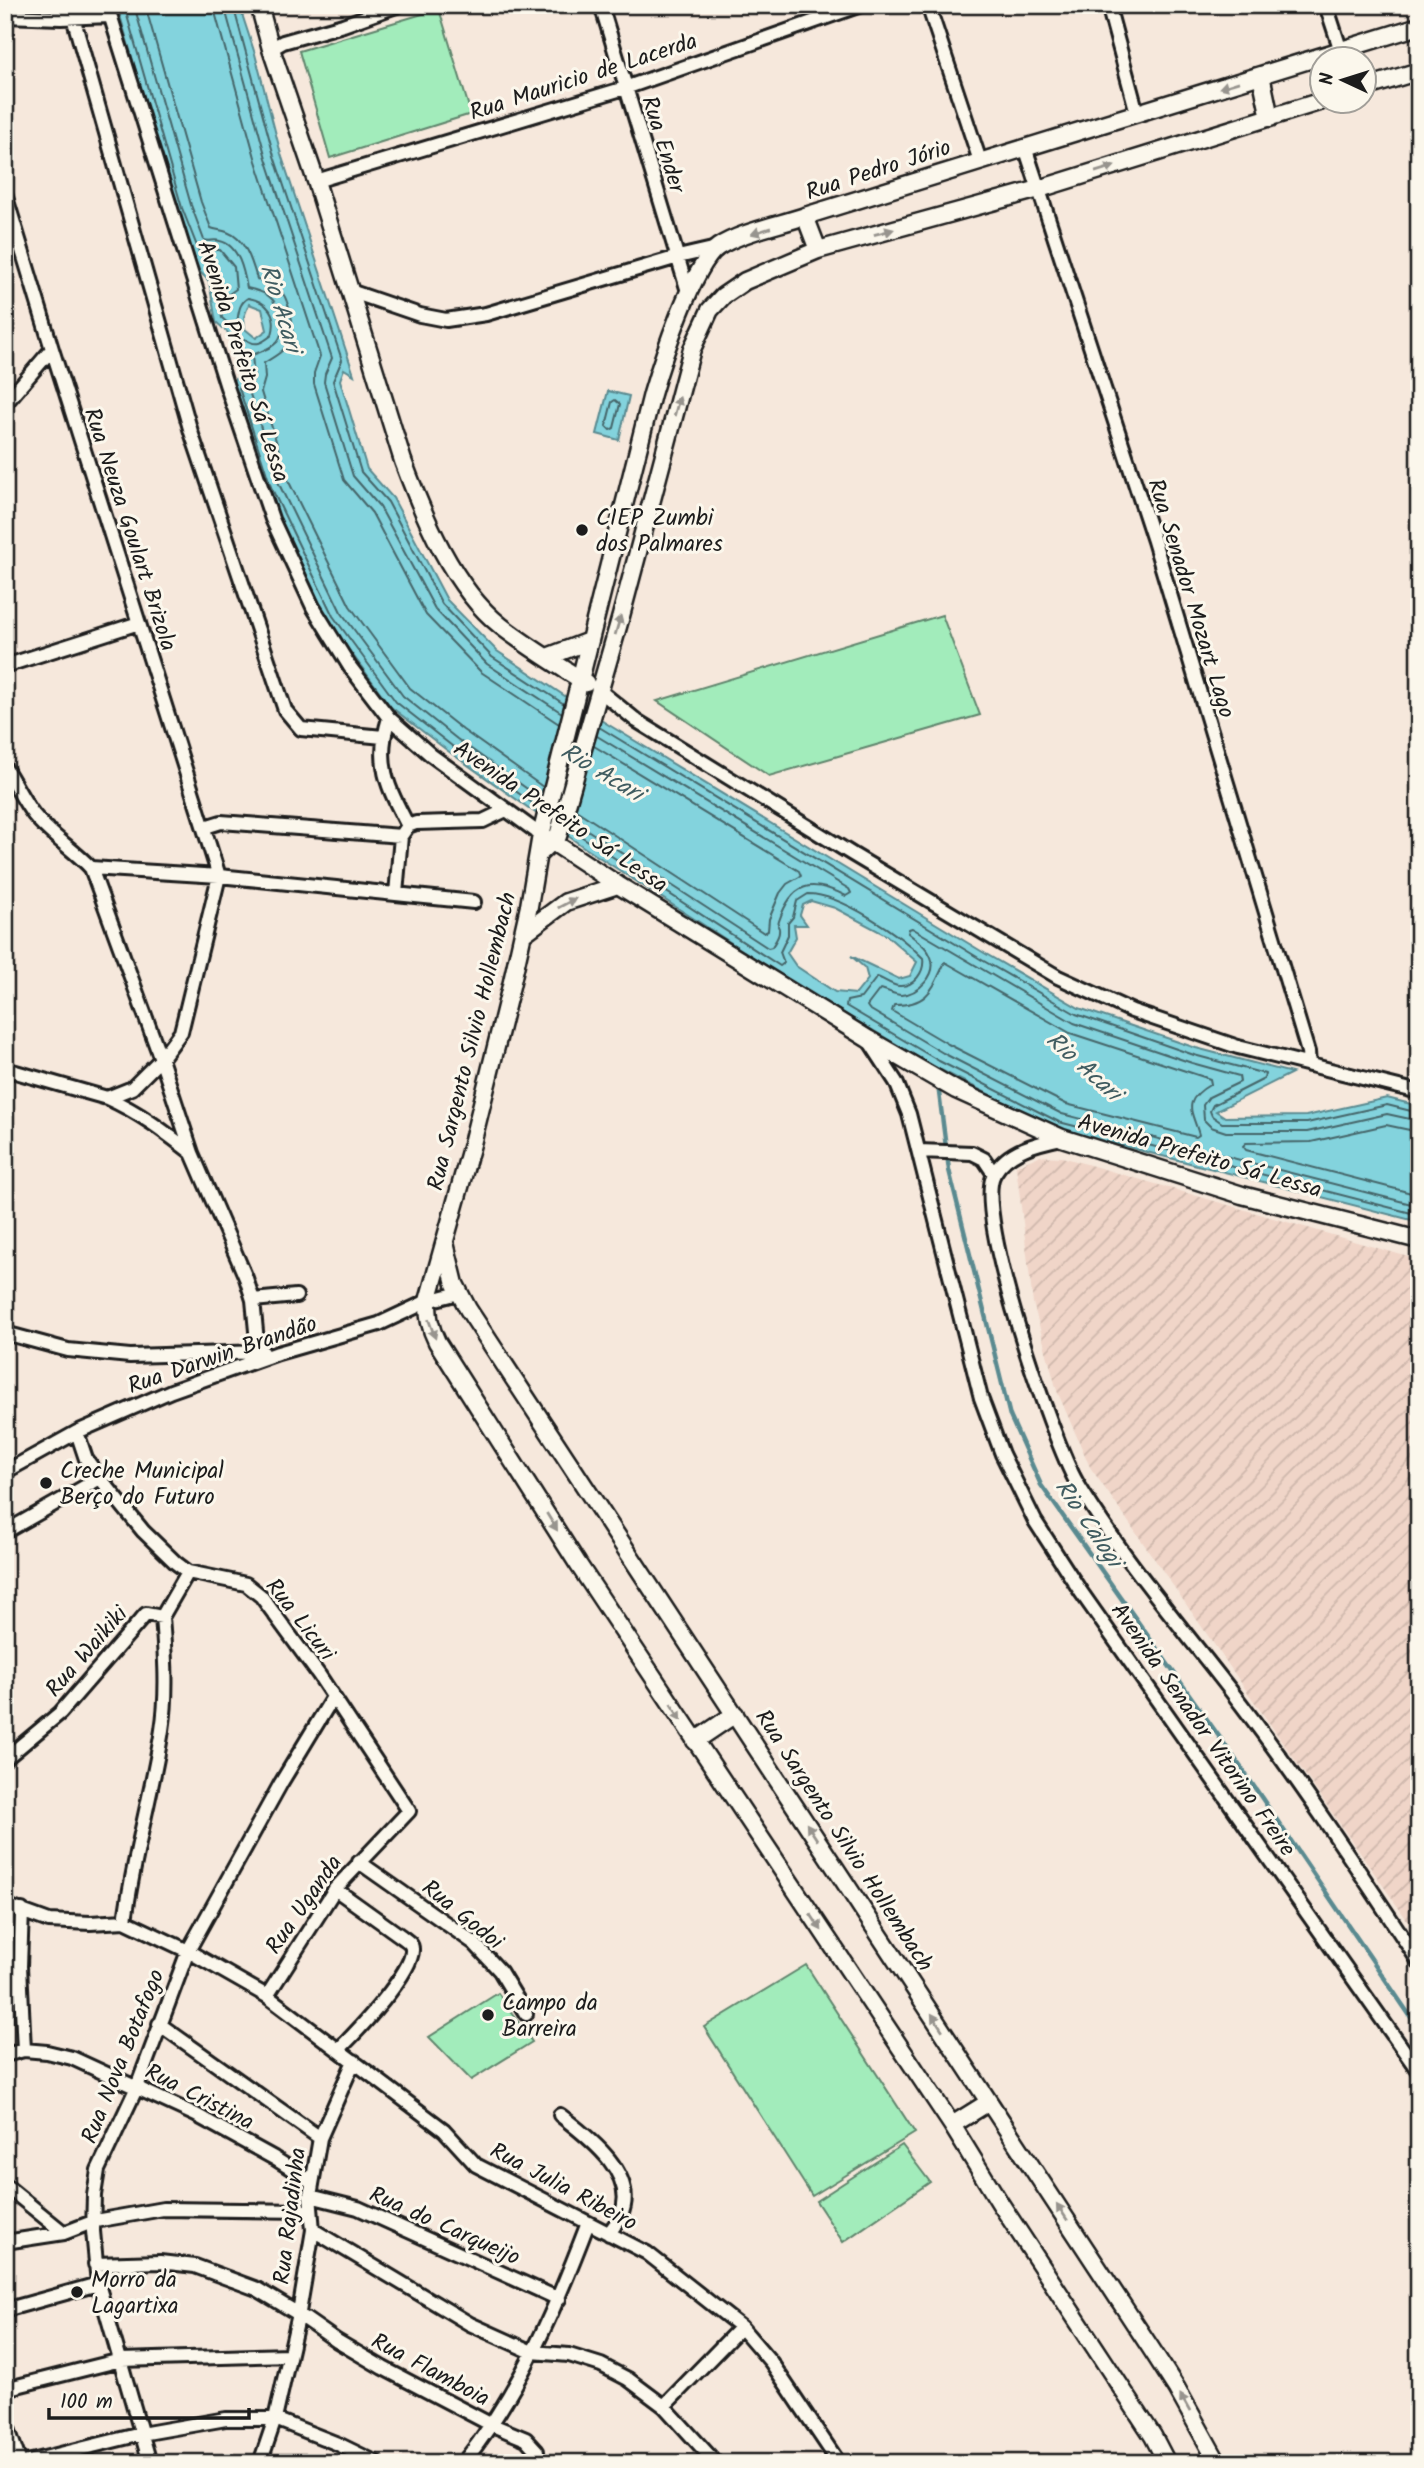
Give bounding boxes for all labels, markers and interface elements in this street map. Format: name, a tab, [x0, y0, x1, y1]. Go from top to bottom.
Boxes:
street label: Rua Mauricio de Lacerda	[465, 24, 702, 132]
north arrow	[1308, 46, 1378, 116]
text: N	[1313, 72, 1343, 86]
one-way arrow	[1218, 80, 1239, 90]
street label: Rua Ender	[630, 92, 694, 199]
street label: Rua Pedro Jório	[801, 130, 956, 211]
one-way arrow	[1094, 163, 1115, 174]
one-way arrow	[750, 226, 771, 237]
one-way arrow	[873, 226, 895, 237]
street label: Avenida Prefeito Sá Lessa	[186, 236, 298, 487]
water label: Rio Acari	[248, 260, 313, 362]
one-way arrow	[672, 394, 683, 416]
street label: Rua Neuza Goulart Brizola	[73, 403, 185, 656]
street label: Rua Senador Mozart Lago	[1137, 474, 1244, 723]
place label: CIEP Zumbi dos Palmares	[596, 501, 723, 563]
marker: CIEP Zumbi dos Palmares	[574, 522, 590, 538]
one-way arrow	[613, 614, 624, 636]
street label: Avenida Prefeito Sá Lessa	[445, 732, 675, 903]
water label: Rio Acari	[552, 733, 655, 816]
street label: Rua Sargento Silvio Hollembach	[418, 888, 527, 1195]
one-way arrow	[557, 897, 577, 909]
water label: Rio Acari	[1036, 1022, 1134, 1115]
street label: Avenida Prefeito Sá Lessa	[1073, 1105, 1326, 1209]
street label: Rua Darwin Brandão	[123, 1307, 322, 1405]
one-way arrow	[427, 1318, 438, 1339]
place label: Creche Municipal Berço do Futuro	[60, 1454, 224, 1516]
water label: Rio Calogi	[1044, 1472, 1135, 1580]
marker: Creche Municipal Berço do Futuro	[38, 1475, 54, 1491]
one-way arrow	[545, 1512, 558, 1532]
street label: Rua Licuri	[255, 1571, 344, 1671]
street label: Avenida Senador Vitorino Freire	[1101, 1596, 1304, 1865]
street label: Rua Waikiki	[37, 1597, 139, 1706]
one-way arrow	[669, 1703, 683, 1721]
street label: Rua Sargento Silvio Hollembach	[745, 1703, 942, 1979]
one-way arrow	[805, 1822, 818, 1841]
street label: Rua Uganda	[257, 1848, 352, 1962]
street label: Rua Godoi	[413, 1871, 512, 1961]
one-way arrow	[809, 1912, 822, 1932]
street label: Rua Nova Botafogo	[72, 1964, 175, 2149]
place label: Campo da Barreira	[502, 1986, 598, 2048]
marker: Campo da Barreira	[480, 2007, 496, 2023]
one-way arrow	[930, 2012, 943, 2031]
street label: Rua Cristina	[138, 2055, 260, 2141]
street label: Rua Julia Ribeiro	[483, 2134, 643, 2242]
street label: Rua Rajadinha	[265, 2146, 317, 2287]
street label: Rua do Carqueijo	[363, 2177, 525, 2276]
one-way arrow	[1055, 2202, 1068, 2222]
place label: Morro da Lagartixa	[91, 2263, 179, 2325]
marker: Morro da Lagartixa	[69, 2284, 85, 2300]
street label: Rua Flamboia	[364, 2324, 496, 2417]
scale bar	[49, 2377, 248, 2421]
text: 100 m	[60, 2386, 113, 2419]
one-way arrow	[1179, 2393, 1191, 2413]

